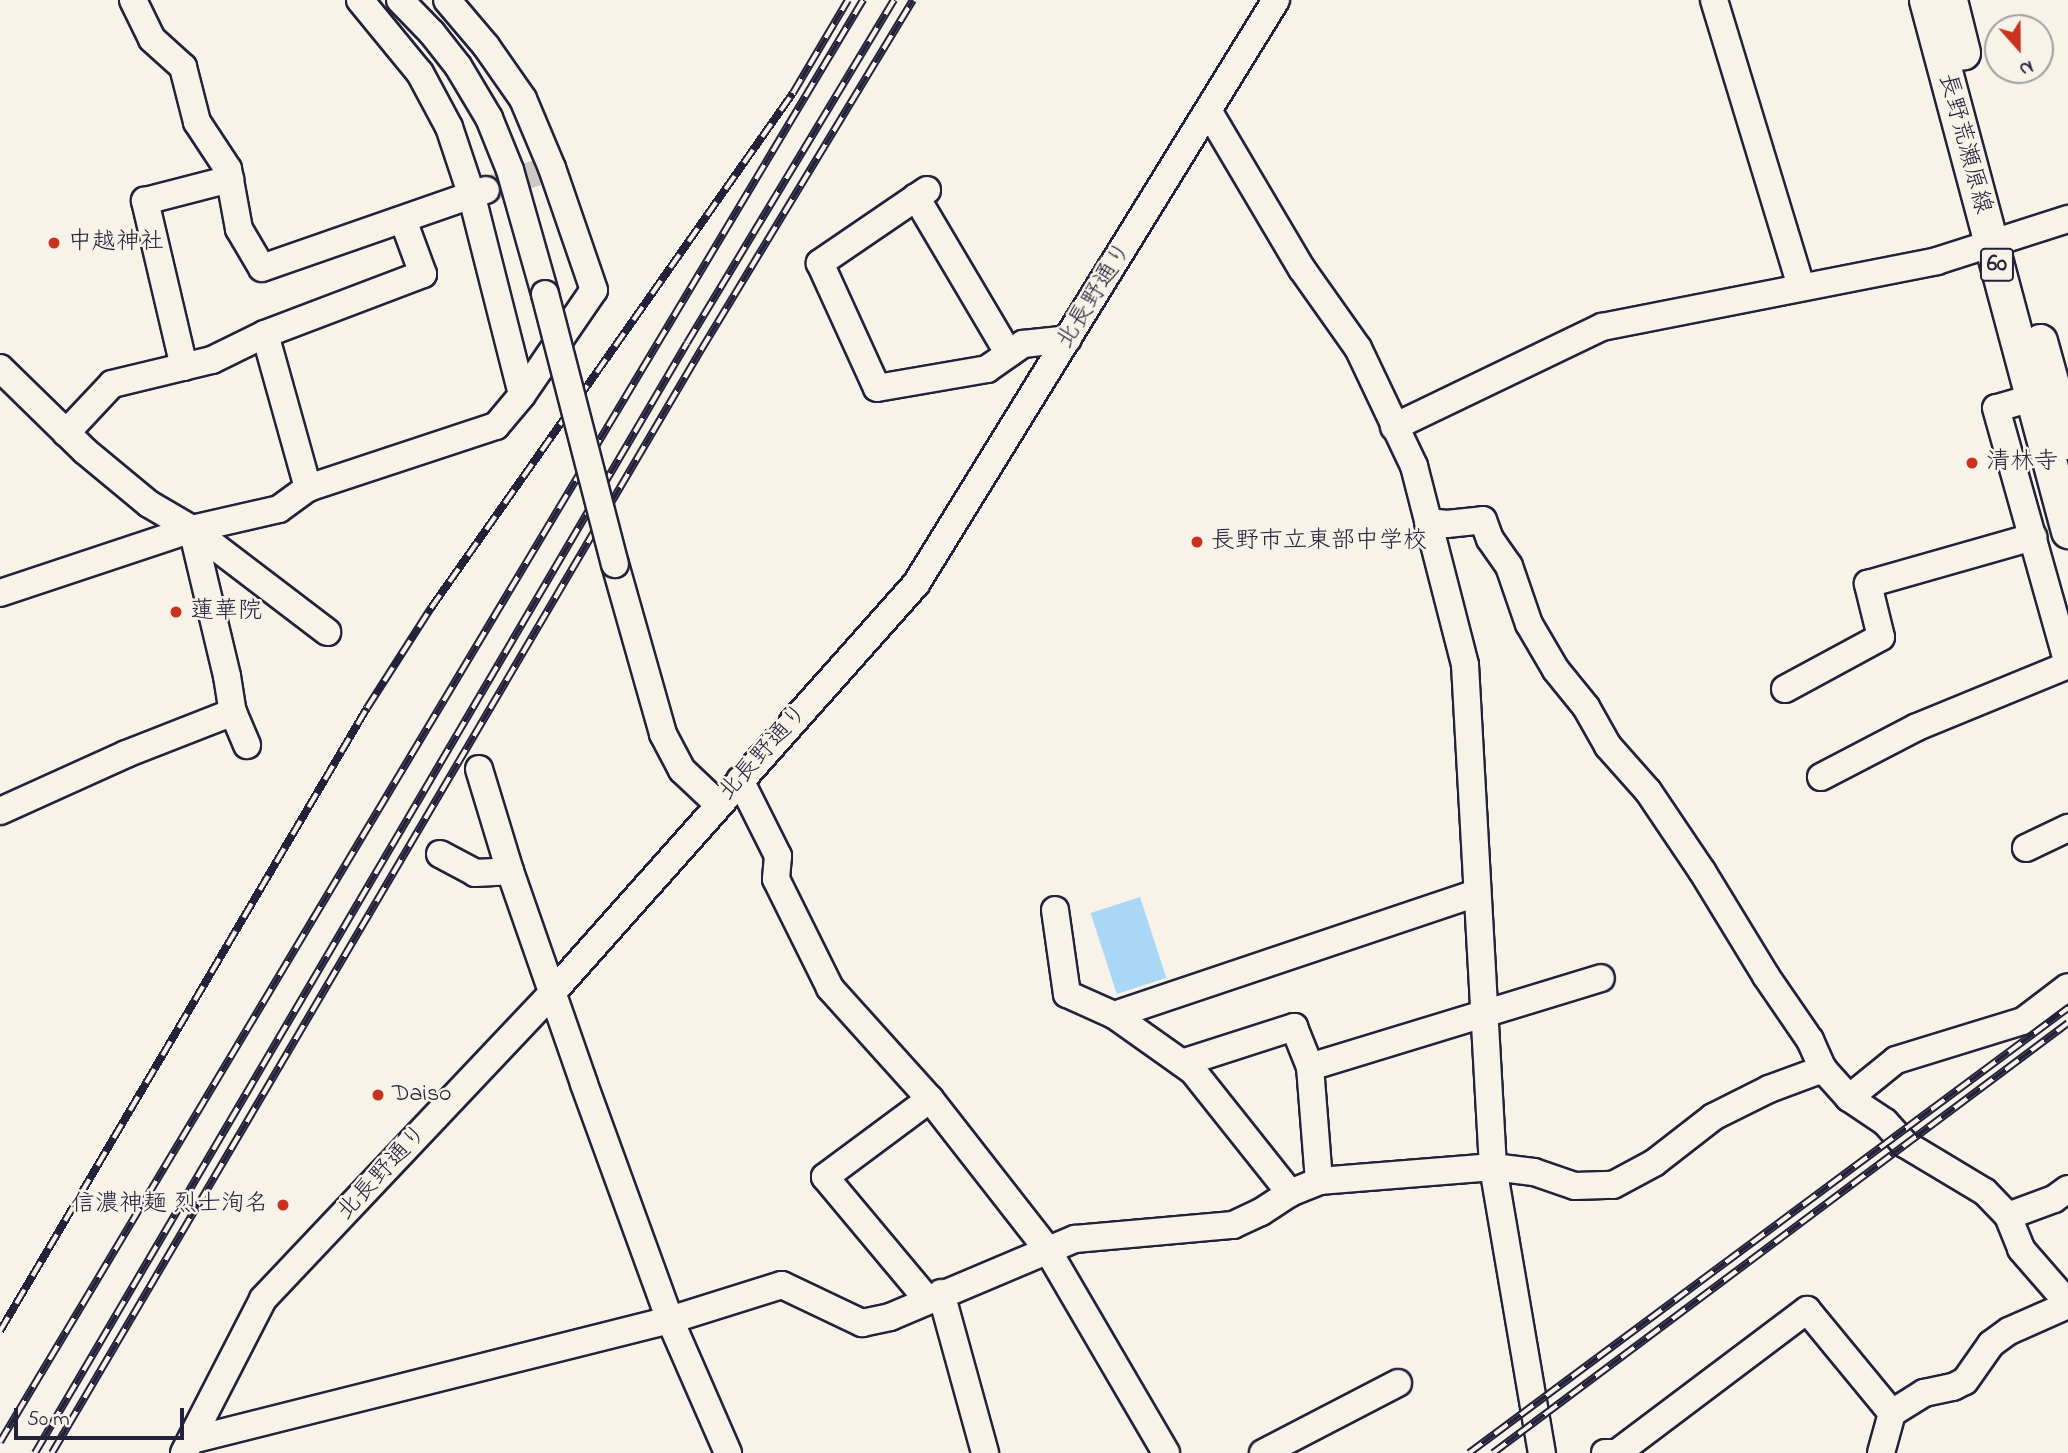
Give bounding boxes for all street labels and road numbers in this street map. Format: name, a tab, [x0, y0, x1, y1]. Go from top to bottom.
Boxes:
street label: 長野荒瀬原線	[1931, 71, 1997, 217]
street label: 北長野通り	[1051, 237, 1139, 355]
road number: 60	[1980, 246, 2014, 284]
street label: 北長野通り	[713, 699, 815, 807]
street label: 北長野通り	[332, 1119, 434, 1227]

